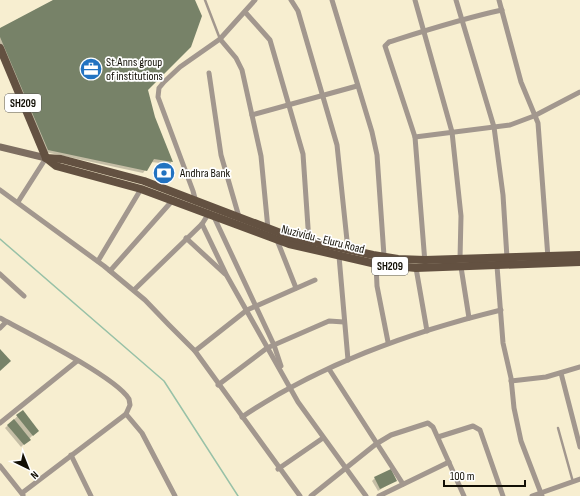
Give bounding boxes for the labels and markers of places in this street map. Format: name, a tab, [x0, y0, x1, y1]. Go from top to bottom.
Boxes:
place label: St.Anns group of institutions	[106, 55, 163, 84]
office icon: St.Anns group of institutions	[78, 56, 104, 82]
bank icon: Andhra Bank	[151, 160, 177, 186]
place label: Andhra Bank	[179, 166, 231, 181]

